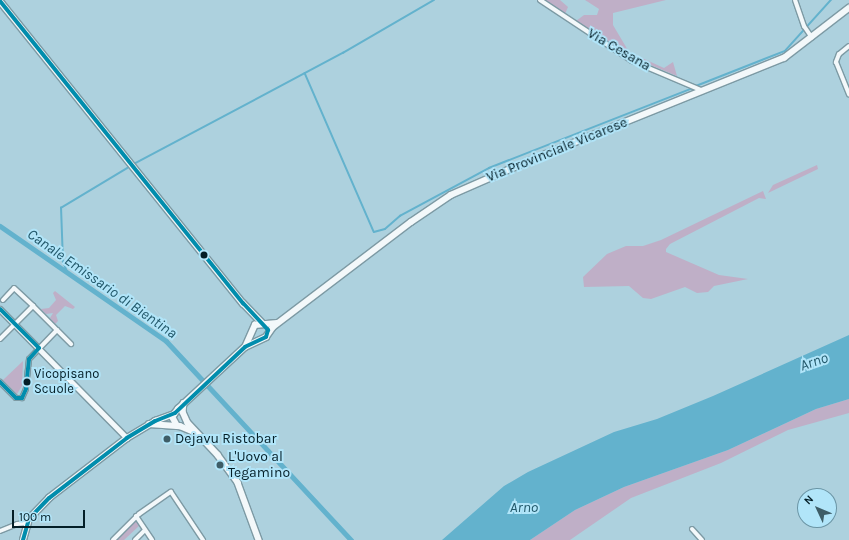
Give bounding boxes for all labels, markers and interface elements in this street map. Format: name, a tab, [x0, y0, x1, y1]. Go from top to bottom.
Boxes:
street label: Via Cesana	[584, 25, 654, 75]
street label: Via Provinciale Vicarese	[484, 114, 630, 186]
water label: Canale Emissario di Bientina	[24, 225, 180, 343]
unlabelled marker	[199, 250, 209, 260]
water label: Arno	[798, 349, 830, 375]
place label: Vicopisano Scuole	[34, 367, 99, 398]
marker: Vicopisano Scuole	[22, 377, 32, 387]
place label: Dejavu Ristobar	[175, 431, 276, 447]
marker: Dejavu Ristobar	[162, 434, 172, 444]
place label: L'Uovo al Tegamino	[228, 449, 290, 482]
marker: L'Uovo al Tegamino	[215, 460, 225, 470]
north arrow	[797, 488, 837, 528]
text: N	[801, 493, 816, 507]
water label: Arno	[510, 499, 538, 517]
scale bar	[14, 502, 87, 528]
text: 100 m	[19, 510, 51, 524]

